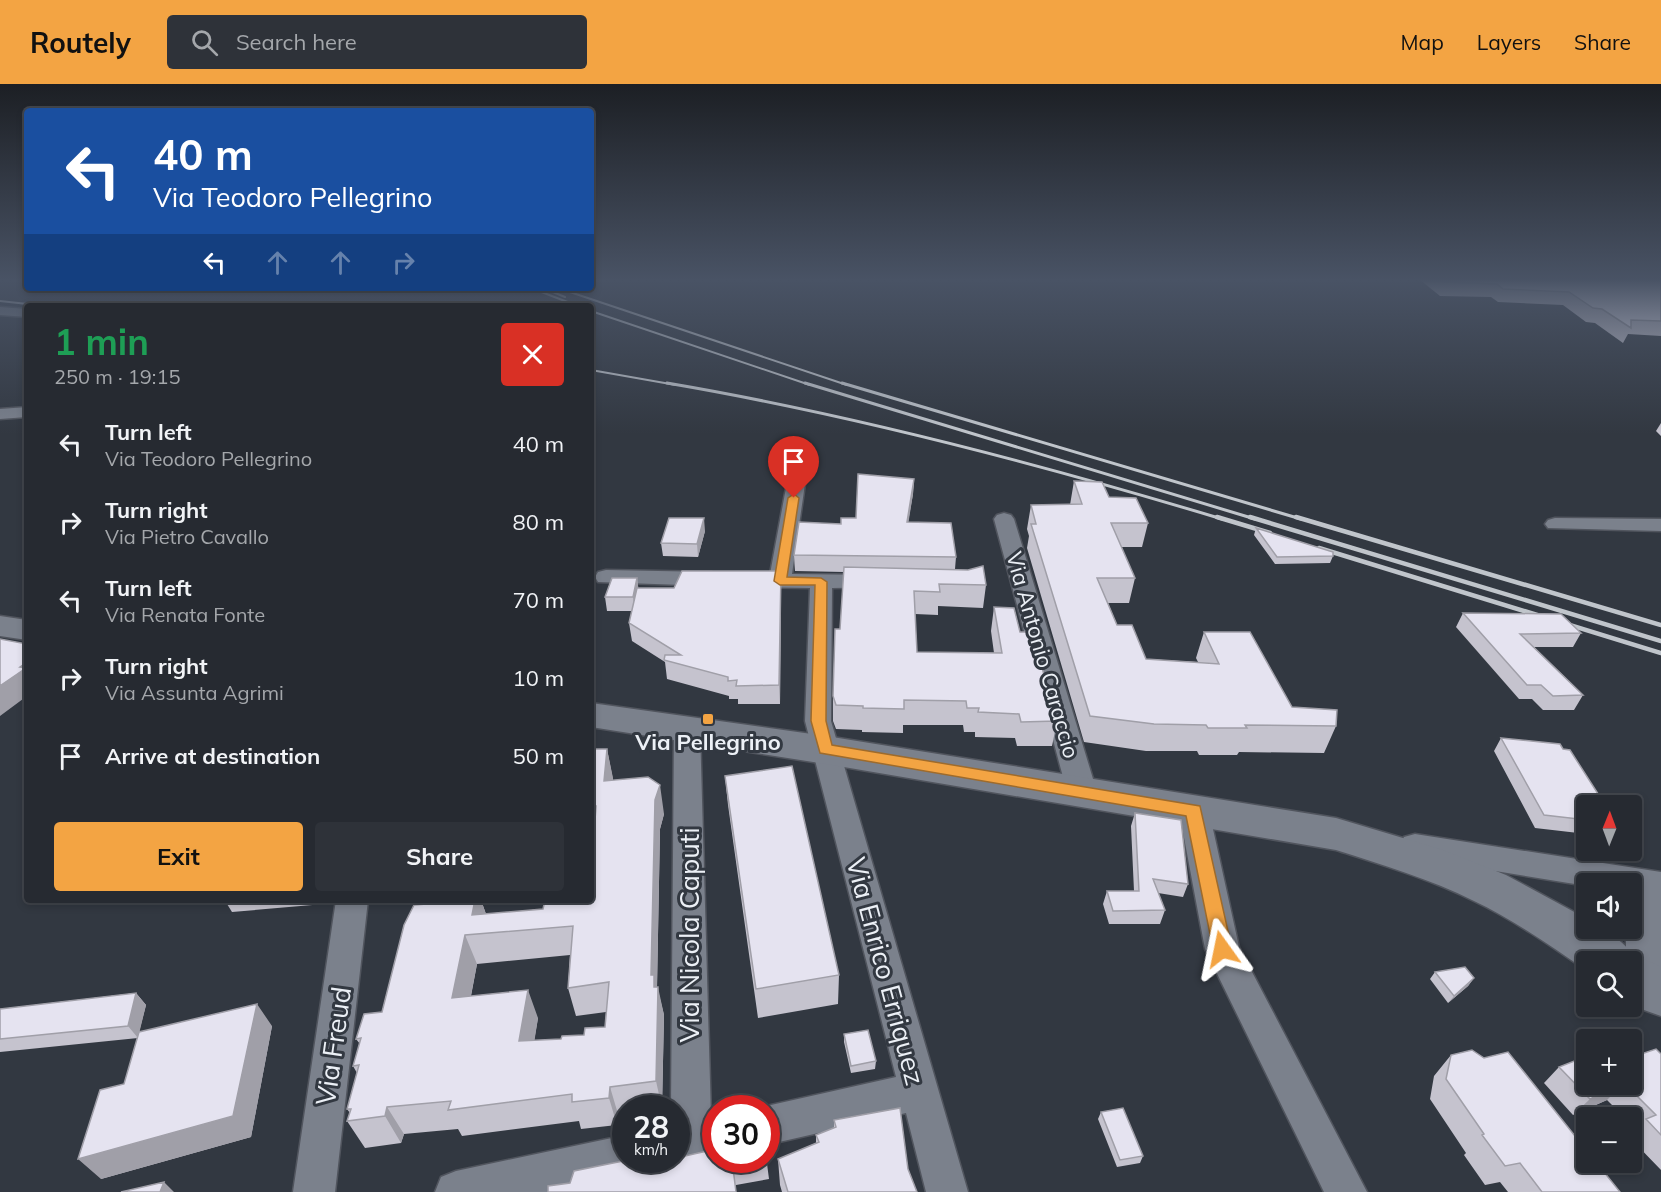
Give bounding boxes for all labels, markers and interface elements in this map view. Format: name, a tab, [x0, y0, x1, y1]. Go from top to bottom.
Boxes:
search box	[167, 15, 587, 69]
text: Routely	[30, 25, 131, 60]
icon: search	[188, 26, 221, 59]
text: Search here	[236, 28, 357, 56]
text: Map	[1401, 29, 1444, 55]
text: Layers	[1477, 29, 1541, 55]
text: Share	[1574, 29, 1631, 55]
text: 40 m	[153, 128, 253, 181]
icon: left	[54, 132, 132, 210]
text: Via Teodoro Pellegrino	[153, 180, 433, 214]
icon: left	[198, 246, 231, 279]
icon: ahead	[261, 246, 294, 279]
icon: ahead	[324, 246, 357, 279]
icon: right	[387, 246, 420, 279]
text: 1 min	[54, 319, 149, 364]
button: close	[501, 323, 564, 386]
text: 250 m · 19:15	[54, 364, 180, 389]
text: Turn left	[105, 418, 192, 446]
icon: left	[54, 428, 87, 461]
text: 40 m	[513, 430, 564, 458]
pin	[768, 436, 819, 498]
icon: arrive	[777, 445, 810, 478]
text: Via Teodoro Pellegrino	[105, 446, 312, 471]
text: Turn right	[105, 496, 208, 524]
icon: right	[54, 506, 87, 539]
text: 80 m	[513, 508, 564, 536]
text: Via Pietro Cavallo	[105, 524, 269, 549]
street label: Via Antonio Caraccio	[1000, 549, 1086, 761]
text: Turn left	[105, 574, 192, 602]
icon: left	[54, 584, 87, 617]
text: 70 m	[513, 586, 564, 614]
text: Via Renata Fonte	[105, 602, 265, 627]
text: Turn right	[105, 652, 208, 680]
icon: right	[54, 662, 87, 695]
text: 10 m	[513, 664, 564, 692]
text: Via Assunta Agrimi	[105, 680, 284, 705]
marker: Via Pellegrino	[701, 712, 715, 726]
place label: Via Pellegrino	[634, 728, 781, 756]
icon: arrive	[54, 740, 87, 773]
text: Arrive at destination	[105, 742, 320, 770]
text: 50 m	[513, 742, 564, 770]
north arrow	[1576, 795, 1642, 861]
map controls	[1576, 795, 1642, 1173]
button: Exit	[54, 822, 303, 891]
button: Share	[315, 822, 564, 891]
street label: Via Nicola Caputi	[672, 827, 706, 1043]
street label: Via Enrico Erriquez	[839, 853, 933, 1089]
button: sound	[1576, 873, 1642, 939]
position arrow	[1190, 917, 1254, 981]
button: search	[1576, 951, 1642, 1017]
street label: Via Freud	[308, 984, 358, 1108]
button: +	[1576, 1029, 1642, 1095]
speed limit sign: 30	[702, 1095, 780, 1173]
button: −	[1576, 1107, 1642, 1173]
text: 28	[633, 1108, 669, 1146]
text: km/h	[634, 1140, 668, 1159]

